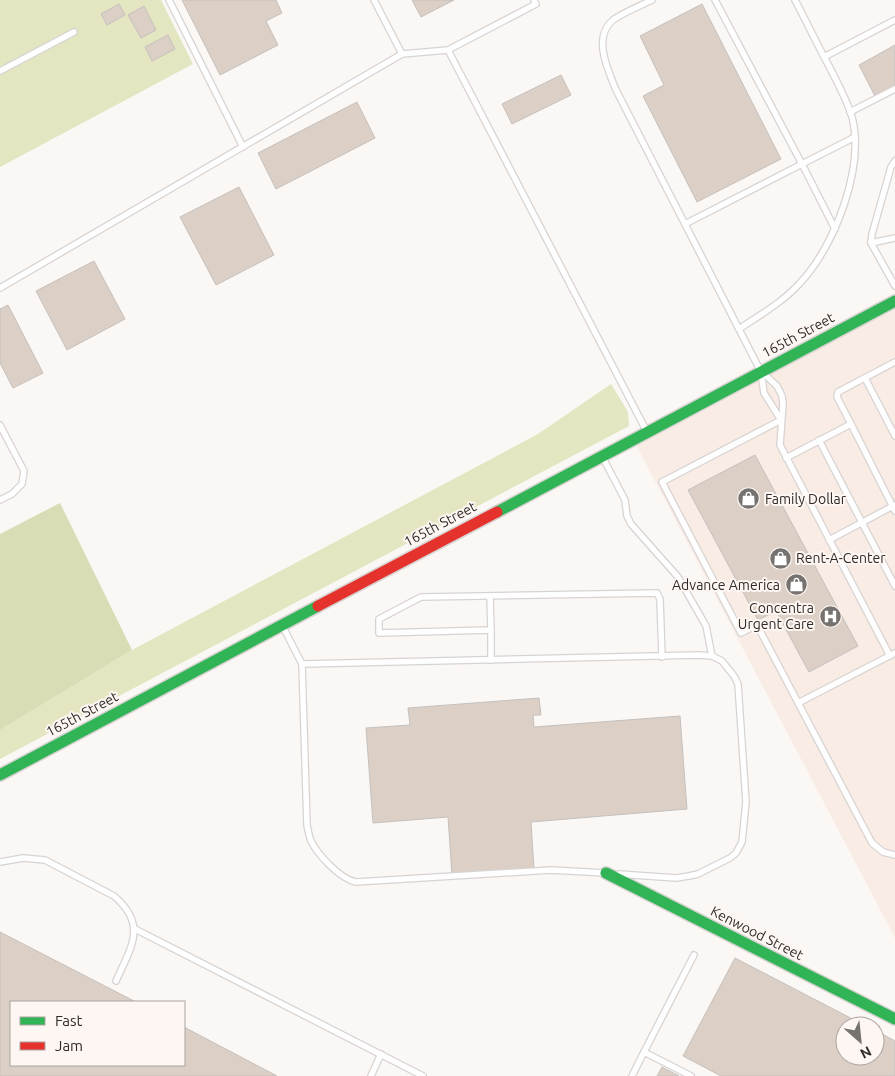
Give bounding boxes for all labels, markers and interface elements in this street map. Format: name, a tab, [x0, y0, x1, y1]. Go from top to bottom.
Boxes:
street label: 165th Street	[759, 309, 837, 361]
shop icon: Family Dollar	[737, 487, 761, 511]
place label: Family Dollar	[765, 491, 847, 507]
street label: 165th Street	[401, 498, 479, 550]
shop icon: Rent-A-Center	[768, 546, 792, 570]
place label: Rent-A-Center	[796, 550, 886, 566]
shop icon: Advance America	[784, 573, 808, 597]
place label: Advance America	[672, 577, 780, 593]
place label: Concentra Urgent Care	[738, 600, 814, 632]
hospital icon: Concentra Urgent Care	[818, 604, 842, 628]
street label: 165th Street	[43, 688, 121, 740]
street label: Kenwood Street	[708, 903, 806, 963]
legend	[10, 1001, 185, 1066]
text: Fast	[55, 1012, 83, 1029]
north arrow	[835, 1016, 885, 1066]
text: Jam	[55, 1037, 83, 1054]
text: N	[858, 1043, 874, 1062]

